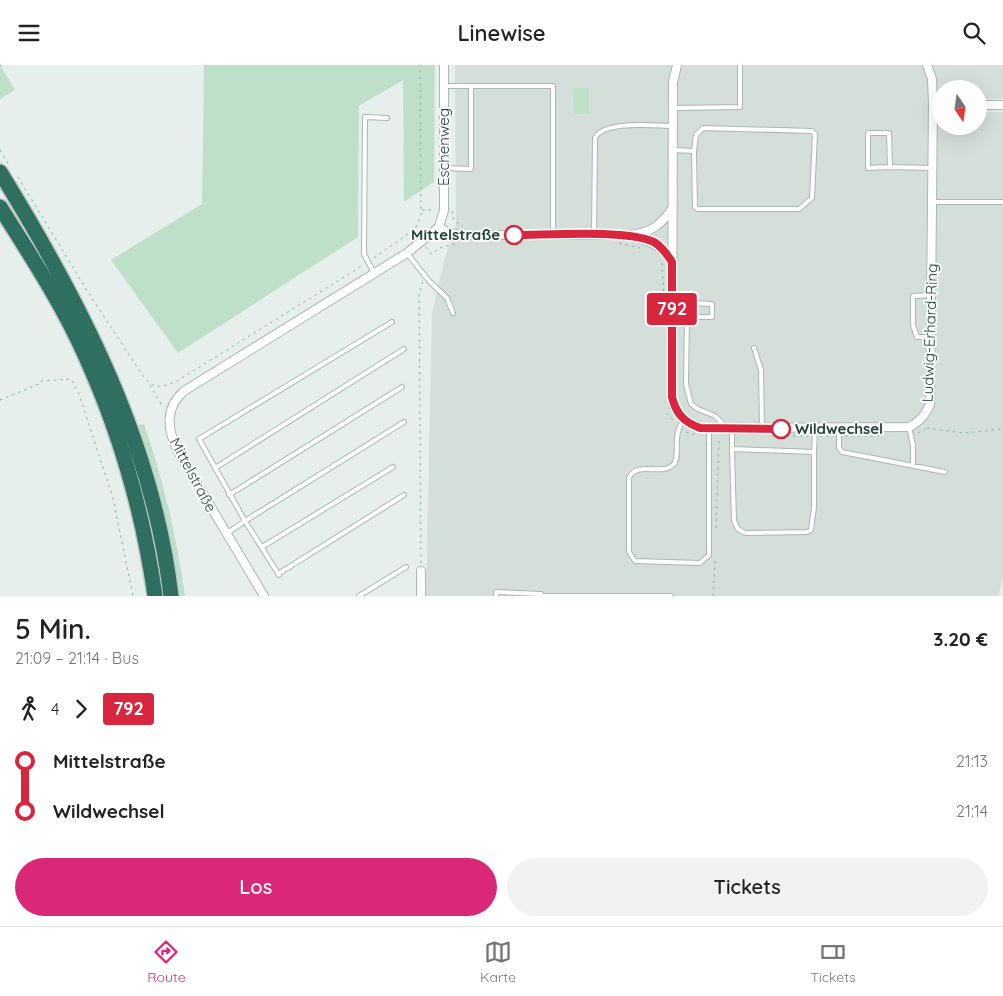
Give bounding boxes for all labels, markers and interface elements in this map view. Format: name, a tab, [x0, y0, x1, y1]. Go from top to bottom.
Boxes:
icon: menu	[15, 19, 43, 47]
text: Linewise	[457, 19, 546, 47]
icon: search	[960, 19, 988, 47]
north arrow	[932, 80, 988, 135]
map controls	[932, 80, 987, 135]
street label: Eschenweg	[434, 108, 453, 186]
place label: Mittelstraße	[411, 225, 500, 244]
marker: Mittelstraße	[504, 225, 524, 245]
street label: Ludwig-Erhard-Ring	[918, 263, 941, 403]
line badge: 792	[643, 293, 701, 325]
text: 792	[657, 297, 687, 320]
marker: Wildwechsel	[771, 419, 791, 439]
place label: Wildwechsel	[795, 419, 883, 438]
street label: Mittelstraße	[166, 434, 221, 515]
text: 5 Min.	[15, 611, 91, 646]
text: 3.20 €	[933, 627, 988, 651]
text: 21:09 – 21:14 · Bus	[15, 648, 139, 668]
icon: walk	[15, 695, 43, 723]
icon: forward	[67, 695, 95, 723]
text: 792	[113, 697, 144, 720]
text: 4	[51, 699, 59, 719]
text: Mittelstraße	[53, 749, 166, 773]
text: 21:13	[956, 751, 988, 771]
text: Wildwechsel	[53, 799, 165, 823]
text: 21:14	[956, 801, 988, 821]
button: Los	[15, 858, 497, 916]
button: Tickets	[507, 858, 988, 916]
tab: Route	[147, 938, 186, 986]
tab: Karte	[480, 938, 516, 986]
tab: Tickets	[810, 938, 856, 986]

